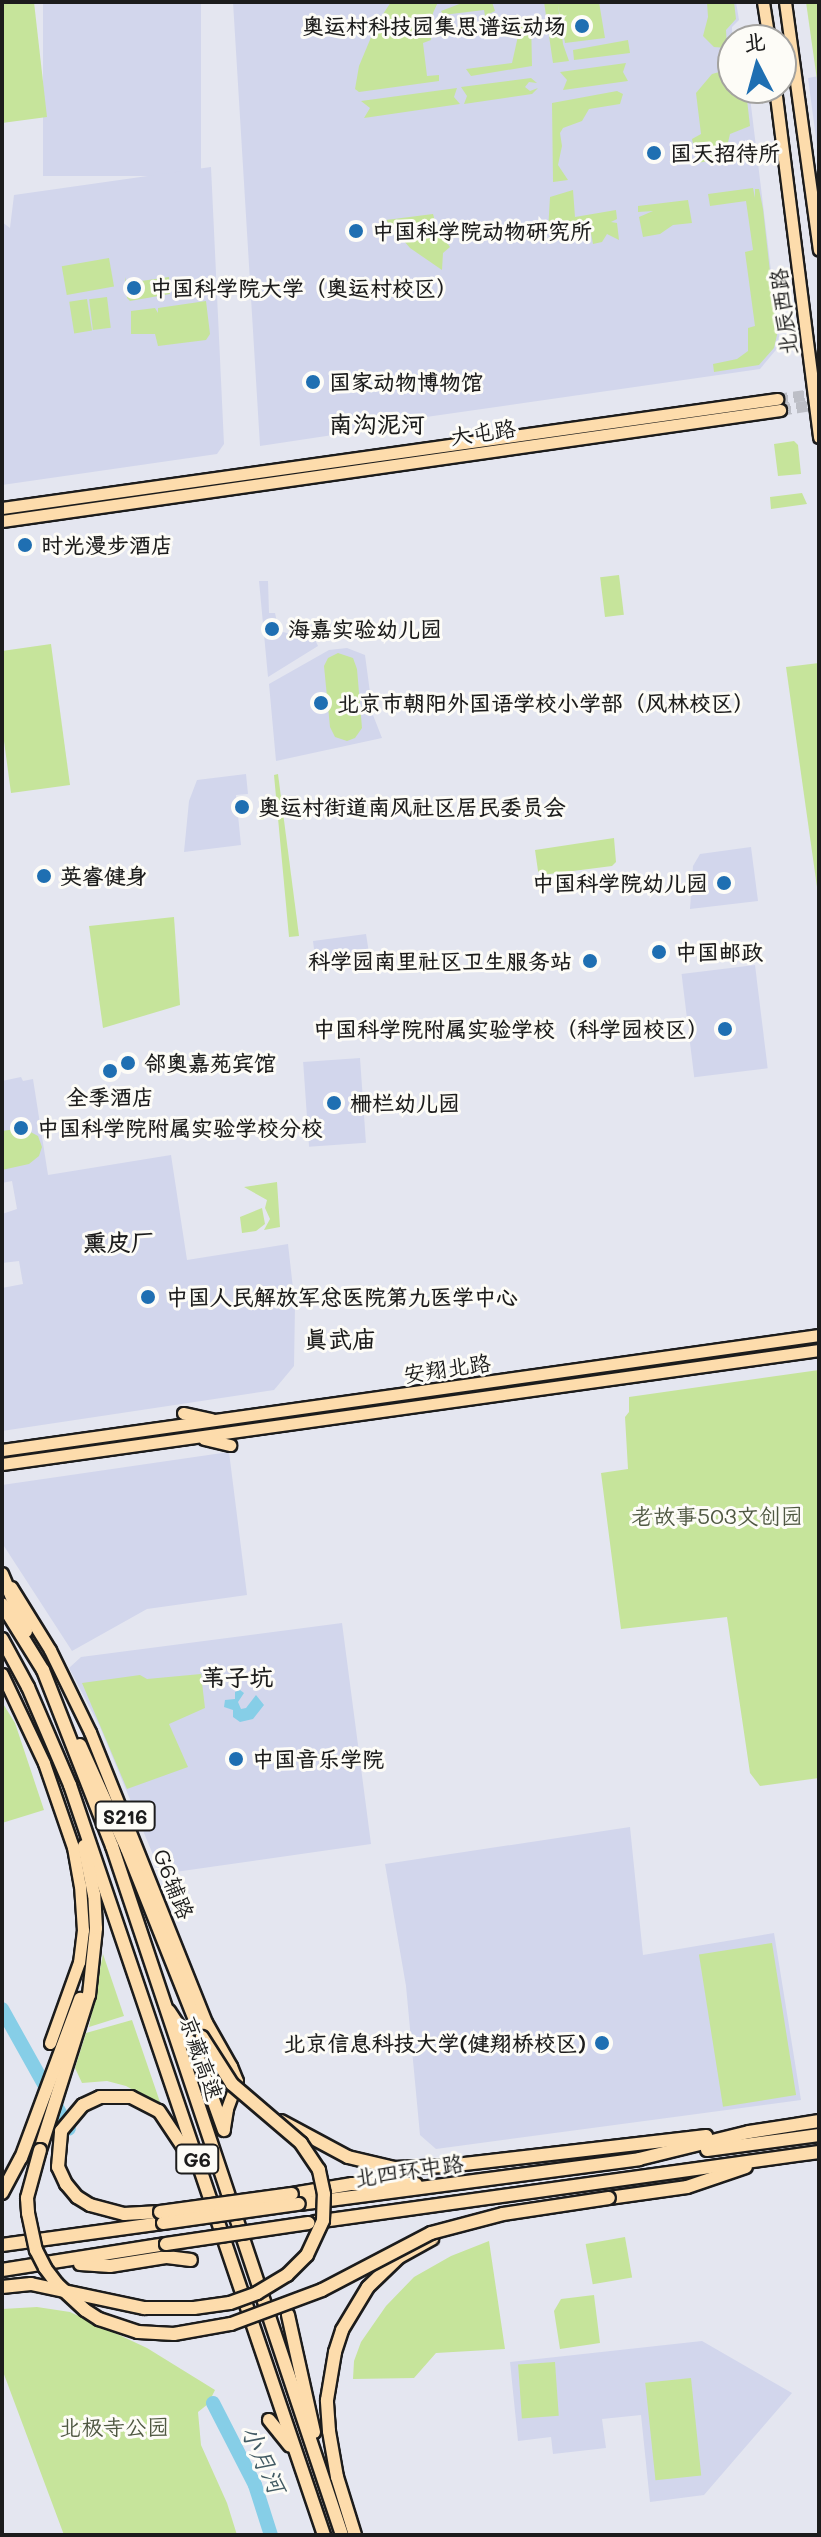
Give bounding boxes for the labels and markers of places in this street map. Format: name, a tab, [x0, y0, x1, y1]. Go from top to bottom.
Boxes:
place label: 奥运村科技园集思谱运动场	[302, 13, 566, 39]
marker: 奥运村科技园集思谱运动场	[573, 17, 591, 35]
place label: 国天招待所	[670, 140, 780, 166]
marker: 国天招待所	[645, 144, 663, 162]
place label: 中国科学院动物研究所	[372, 218, 592, 244]
marker: 中国科学院动物研究所	[347, 222, 365, 240]
place label: 中国科学院大学（奥运村校区）	[150, 275, 458, 301]
marker: 中国科学院大学（奥运村校区）	[125, 279, 143, 297]
place label: 国家动物博物馆	[329, 369, 483, 395]
marker: 国家动物博物馆	[304, 373, 322, 391]
place label: 时光漫步酒店	[41, 532, 173, 558]
marker: 时光漫步酒店	[16, 536, 34, 554]
place label: 海嘉实验幼儿园	[288, 616, 442, 642]
marker: 海嘉实验幼儿园	[263, 620, 281, 638]
place label: 北京市朝阳外国语学校小学部（风林校区）	[337, 690, 755, 716]
marker: 北京市朝阳外国语学校小学部（风林校区）	[312, 694, 330, 712]
place label: 奥运村街道南风社区居民委员会	[258, 794, 566, 820]
marker: 奥运村街道南风社区居民委员会	[233, 798, 251, 816]
place label: 英睿健身	[60, 863, 148, 889]
marker: 英睿健身	[35, 867, 53, 885]
place label: 中国科学院幼儿园	[532, 870, 708, 896]
marker: 中国科学院幼儿园	[715, 874, 733, 892]
place label: 中国邮政	[675, 939, 763, 965]
marker: 中国邮政	[650, 943, 668, 961]
place label: 科学园南里社区卫生服务站	[308, 948, 572, 974]
marker: 科学园南里社区卫生服务站	[579, 950, 601, 972]
place label: 中国科学院附属实验学校（科学园校区）	[313, 1016, 709, 1042]
marker: 中国科学院附属实验学校（科学园校区）	[716, 1020, 734, 1038]
place label: 邻奥嘉苑宾馆	[144, 1050, 276, 1076]
marker: 邻奥嘉苑宾馆	[119, 1054, 137, 1072]
marker: 全季酒店	[101, 1062, 119, 1080]
place label: 全季酒店	[66, 1084, 154, 1110]
place label: 栅栏幼儿园	[350, 1090, 460, 1116]
marker: 栅栏幼儿园	[325, 1094, 343, 1112]
place label: 中国科学院附属实验学校分校	[37, 1115, 323, 1141]
marker: 中国科学院附属实验学校分校	[12, 1119, 30, 1137]
place label: 中国人民解放军总医院第九医学中心	[166, 1284, 518, 1310]
marker: 中国人民解放军总医院第九医学中心	[137, 1286, 159, 1308]
place label: 中国音乐学院	[252, 1746, 384, 1772]
marker: 中国音乐学院	[227, 1750, 245, 1768]
place label: 北京信息科技大学(健翔桥校区)	[283, 2030, 586, 2056]
marker: 北京信息科技大学(健翔桥校区)	[593, 2034, 611, 2052]

